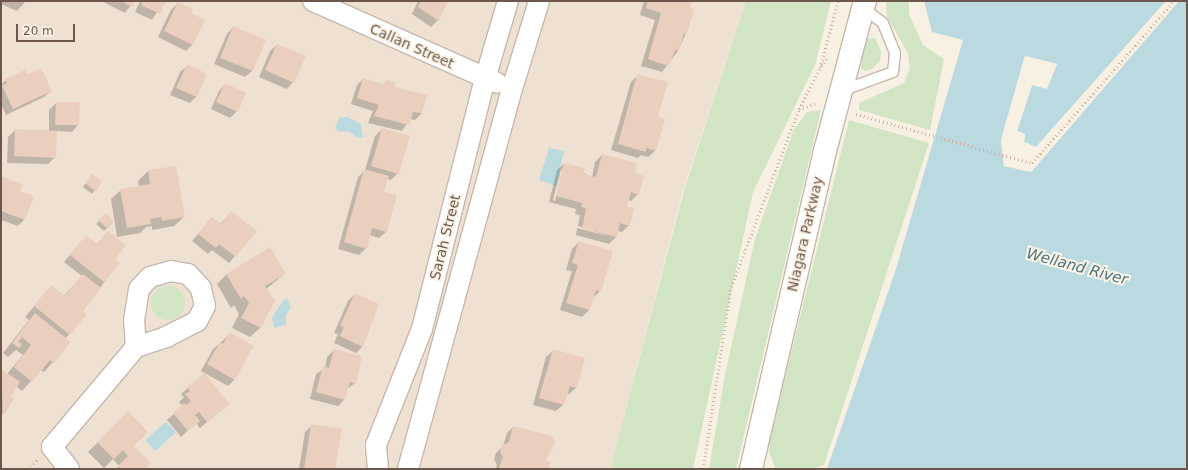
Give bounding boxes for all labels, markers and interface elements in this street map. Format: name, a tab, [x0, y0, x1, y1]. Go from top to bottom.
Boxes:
scale bar	[18, 16, 77, 42]
street label: Callan Street	[367, 20, 457, 72]
text: 20 m	[23, 24, 54, 38]
street label: Niagara Parkway	[784, 175, 826, 293]
street label: Sarah Street	[426, 192, 464, 282]
water label: Welland River	[1024, 245, 1130, 289]

